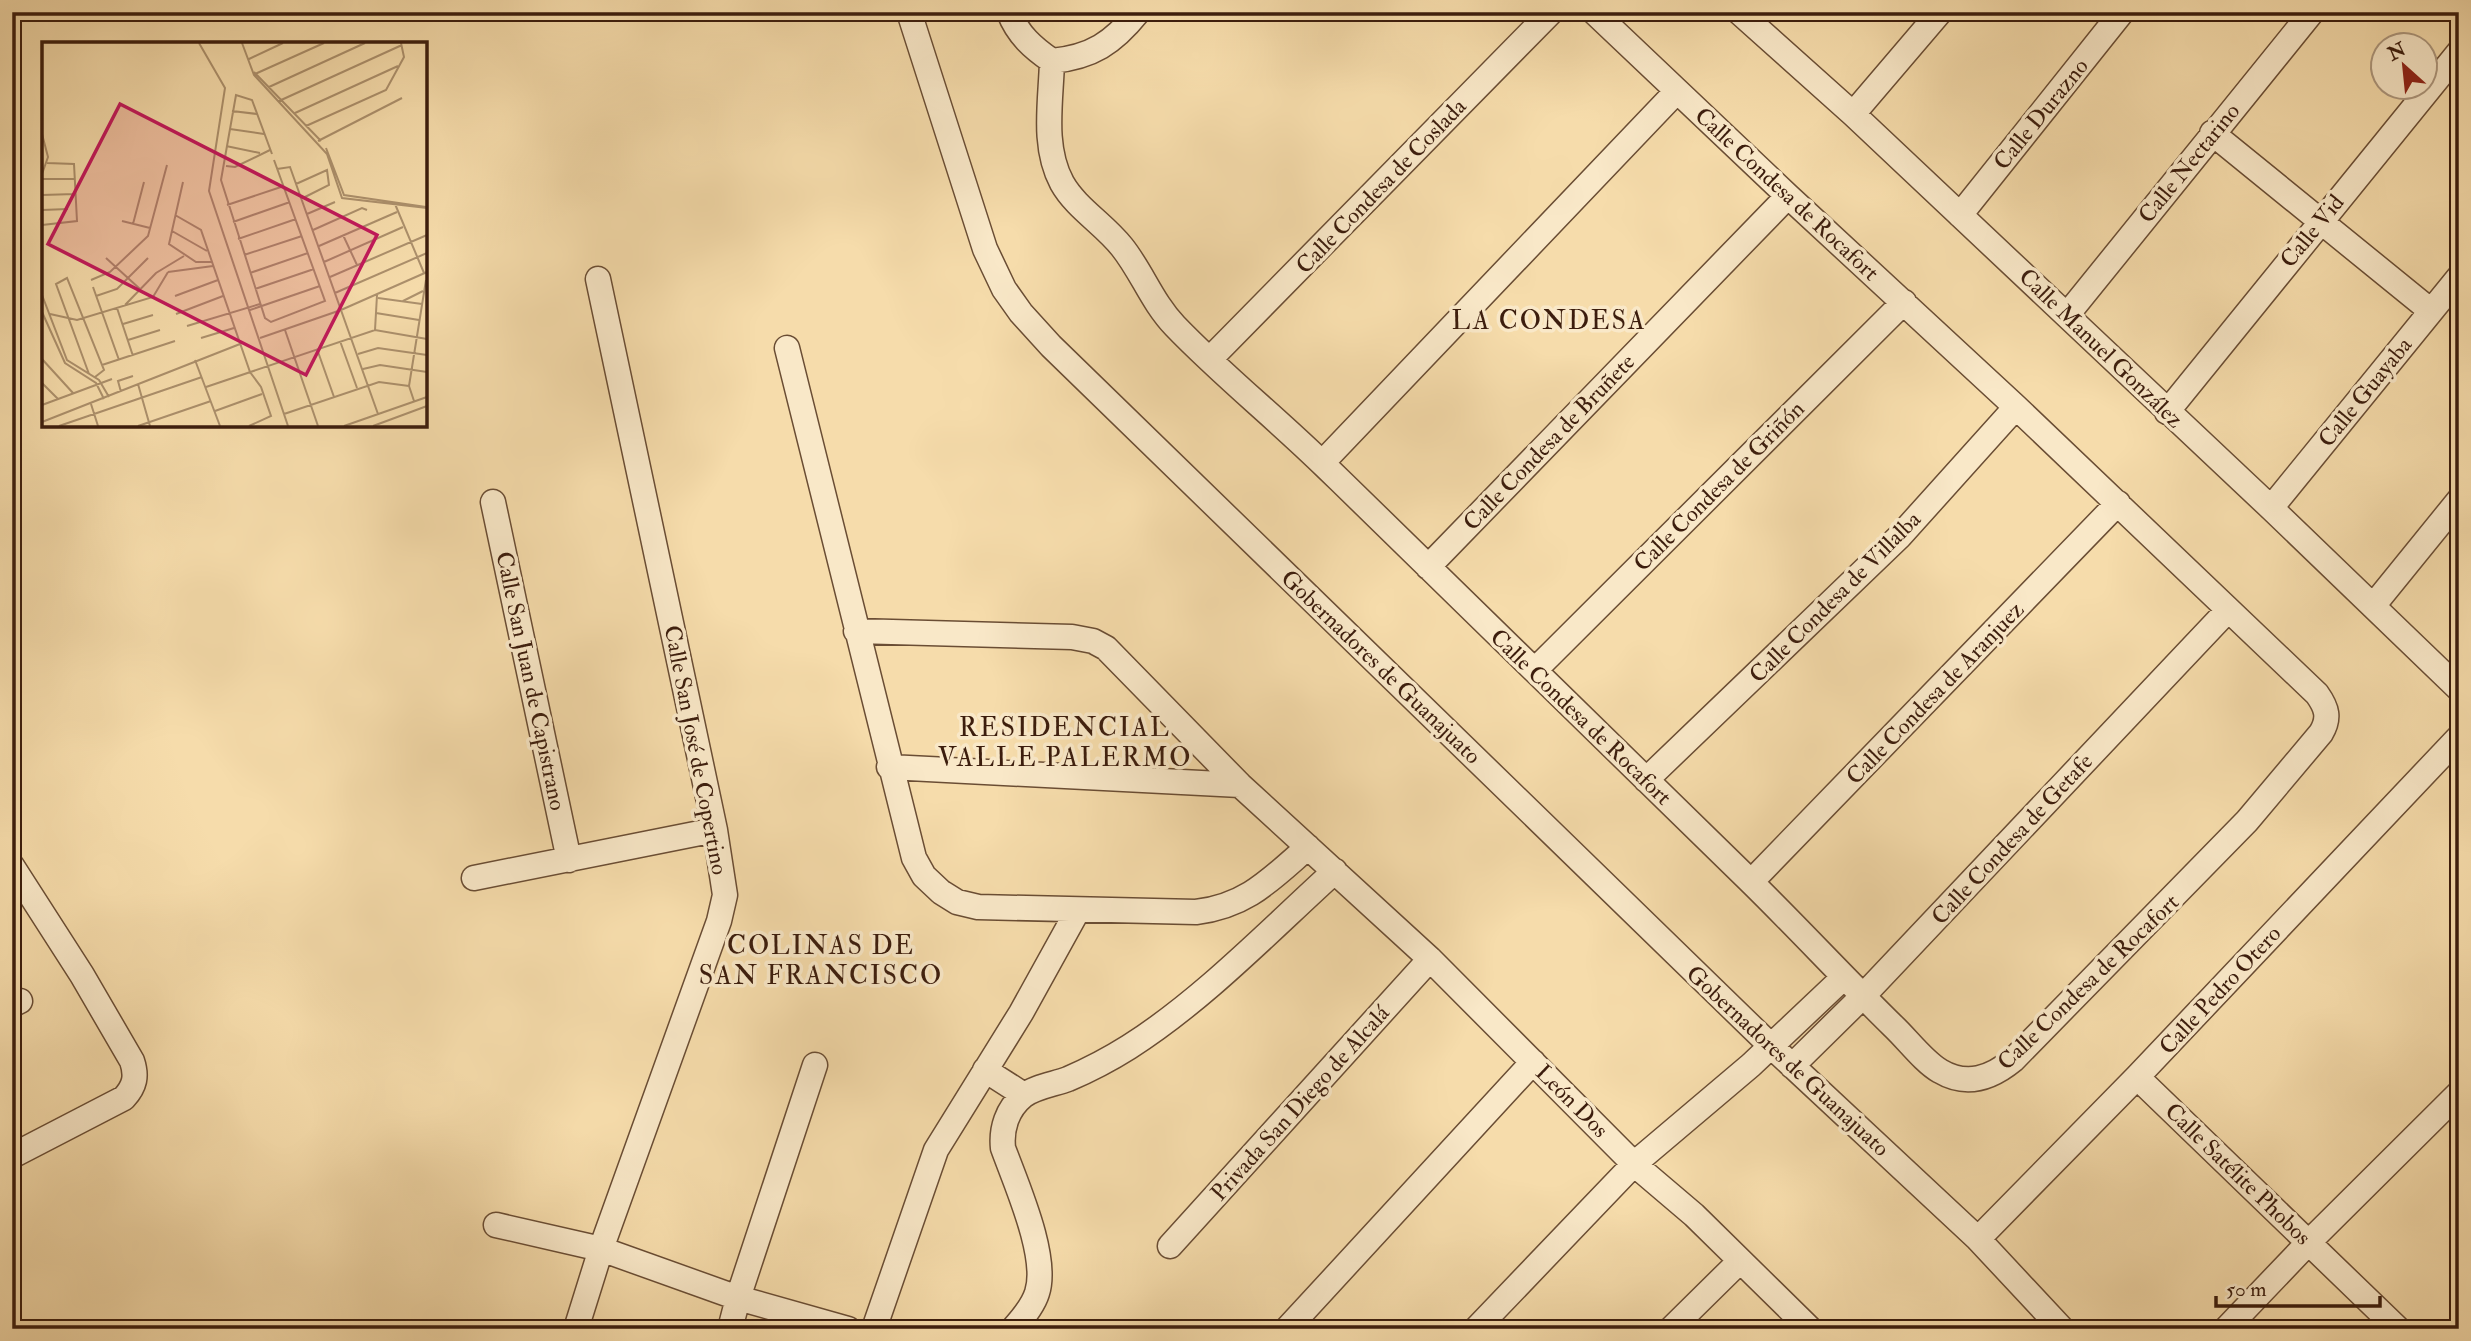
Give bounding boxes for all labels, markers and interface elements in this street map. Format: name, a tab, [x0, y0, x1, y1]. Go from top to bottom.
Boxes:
north arrow	[2370, 32, 2440, 102]
text: N	[2383, 37, 2411, 67]
inset map	[42, 42, 427, 427]
street label: Calle Durazno	[1987, 52, 2095, 176]
street label: Calle Condesa de Coslada	[1290, 92, 1473, 280]
street label: Calle Nectarino	[2132, 97, 2246, 229]
street label: Calle Condesa de Rocafort	[1689, 101, 1885, 287]
street label: Calle Vid	[2274, 189, 2350, 273]
street label: Calle Manuel González	[2013, 262, 2189, 434]
district label: LA CONDESA	[1451, 305, 1647, 337]
street label: Calle Guayaba	[2312, 331, 2418, 453]
street label: Calle Condesa de Bruñete	[1457, 347, 1641, 537]
street label: Calle Condesa de Griñón	[1628, 394, 1811, 577]
street label: Calle Condesa de Villalba	[1743, 505, 1927, 689]
street label: Calle San Juan de Capistrano	[488, 549, 573, 813]
street label: Gobernadores de Guanajuato	[1275, 564, 1487, 770]
street label: Calle Condesa de Aranjuez	[1840, 595, 2030, 791]
street label: Calle San José de Copertino	[657, 623, 734, 877]
street label: Calle Condesa de Rocafort	[1484, 623, 1678, 811]
district label: RESIDENCIAL VALLE PALERMO	[938, 712, 1192, 774]
street label: Calle Condesa de Getafe	[1925, 747, 2099, 931]
street label: Calle Condesa de Rocafort	[1991, 888, 2185, 1076]
street label: Calle Pedro Otero	[2153, 919, 2287, 1061]
district label: COLINAS DE SAN FRANCISCO	[699, 930, 943, 992]
street label: Gobernadores de Guanajuato	[1680, 959, 1896, 1163]
street label: Privada San Diego de Alcalá	[1204, 999, 1396, 1207]
street label: León Dos	[1529, 1058, 1615, 1144]
street label: Calle Satélite Phobos	[2159, 1097, 2317, 1251]
scale bar	[2216, 1264, 2380, 1308]
text: 50 m	[2226, 1276, 2267, 1303]

